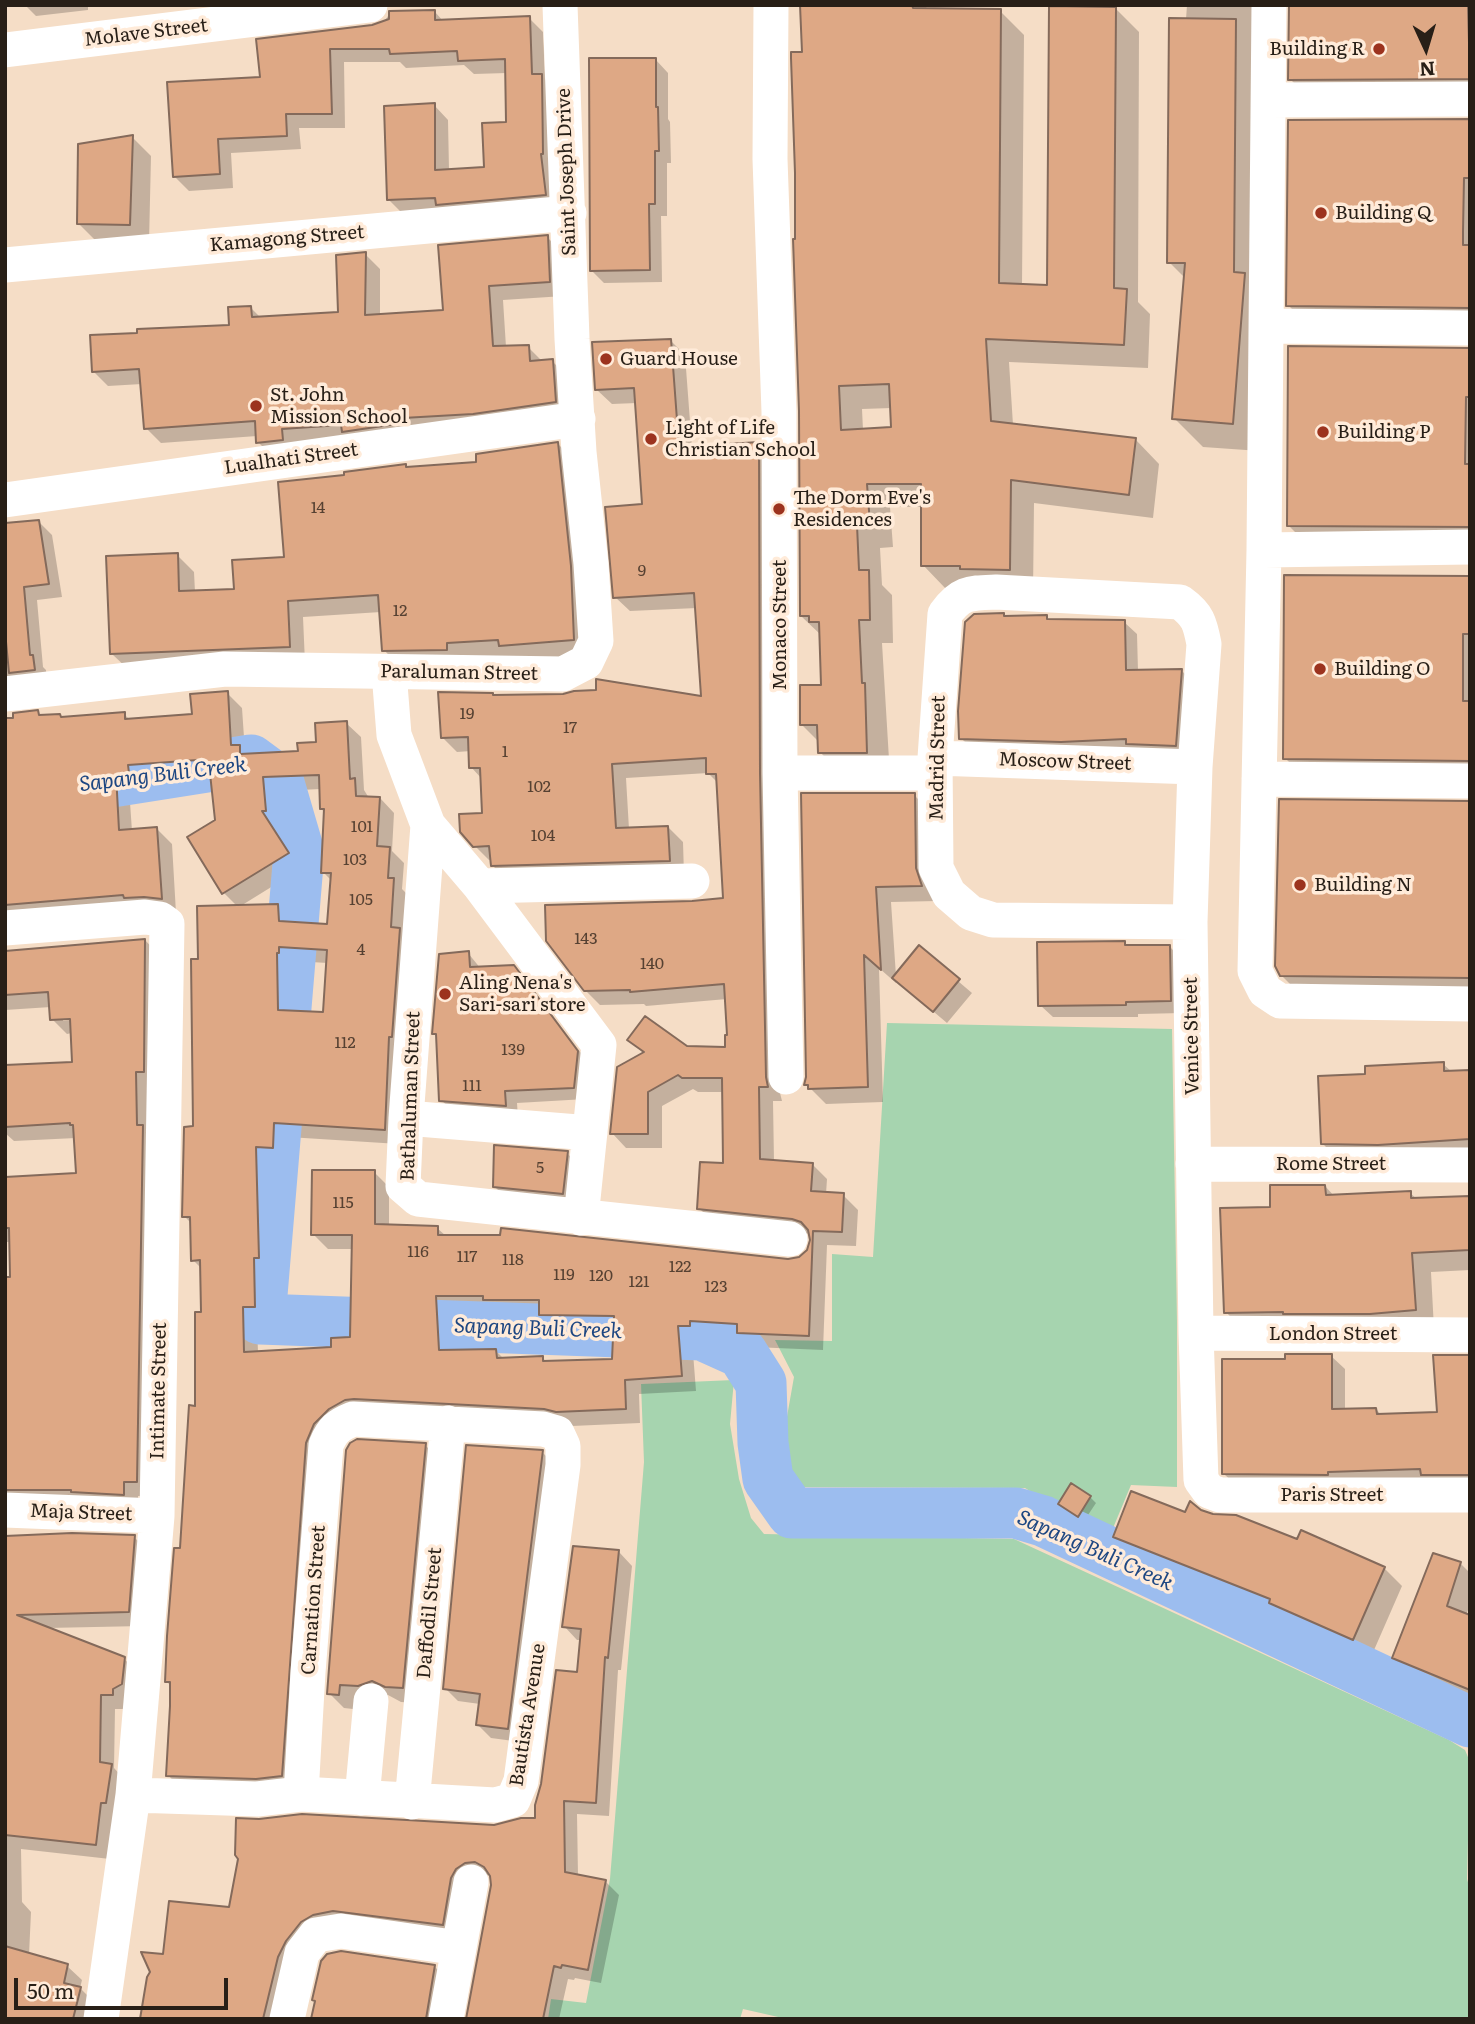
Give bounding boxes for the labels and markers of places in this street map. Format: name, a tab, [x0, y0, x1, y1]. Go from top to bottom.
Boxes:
place label: Building R	[1269, 38, 1365, 60]
marker: Building R	[1371, 41, 1387, 57]
place label: Building Q	[1335, 202, 1431, 224]
marker: Building Q	[1313, 205, 1329, 221]
place label: Guard House	[620, 348, 738, 370]
marker: Guard House	[598, 351, 614, 367]
place label: St. John Mission School	[270, 384, 408, 428]
marker: St. John Mission School	[248, 398, 264, 414]
place label: Light of Life Christian School	[665, 417, 816, 461]
place label: Building P	[1337, 421, 1430, 443]
marker: Building P	[1315, 424, 1331, 440]
marker: Light of Life Christian School	[643, 431, 659, 447]
place label: The Dorm Eve's Residences	[793, 487, 931, 531]
marker: The Dorm Eve's Residences	[771, 501, 787, 517]
place label: Building O	[1334, 658, 1430, 680]
marker: Building O	[1312, 661, 1328, 677]
place label: Building N	[1314, 874, 1412, 896]
marker: Building N	[1292, 877, 1308, 893]
place label: Aling Nena's Sari-sari store	[459, 972, 586, 1016]
marker: Aling Nena's Sari-sari store	[437, 986, 453, 1002]

